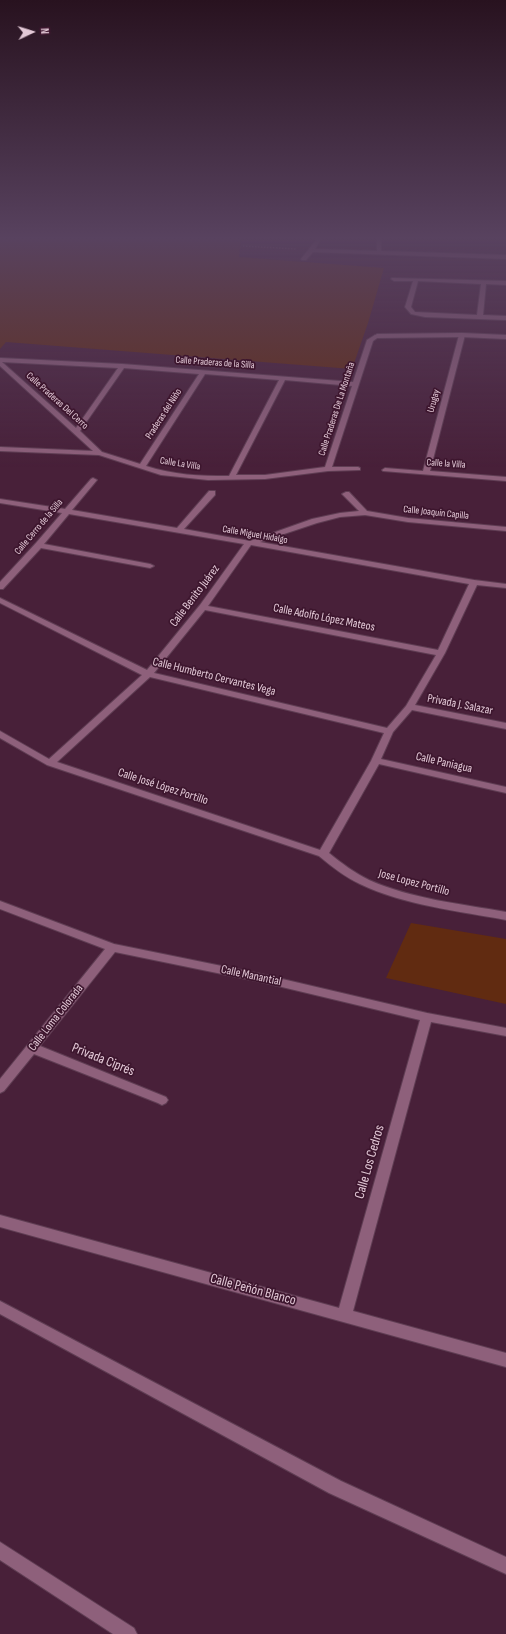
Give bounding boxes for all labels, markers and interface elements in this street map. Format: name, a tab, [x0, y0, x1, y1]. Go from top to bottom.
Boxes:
north arrow	[12, 12, 52, 52]
text: N	[38, 28, 51, 35]
street label: Calle Praderas de la Silla	[175, 354, 255, 372]
street label: Calle Praderas De La Montaña	[316, 361, 358, 457]
street label: Calle Praderas Del Cerro	[23, 370, 91, 432]
street label: Praderas del Niño	[143, 387, 185, 441]
street label: Urugay	[425, 388, 443, 414]
street label: Calle La Villa	[159, 455, 201, 473]
street label: Calle la Villa	[426, 457, 466, 471]
street label: Calle Cerro de la Silla	[12, 497, 66, 557]
street label: Calle Joaquín Capilla	[403, 504, 469, 522]
street label: Calle Miguel Hidalgo	[221, 523, 289, 547]
street label: Calle Benito Juárez	[167, 562, 223, 630]
street label: Calle Adolfo López Mateos	[272, 601, 376, 635]
street label: Calle Humberto Cervantes Vega	[151, 655, 277, 699]
street label: Privada J. Salazar	[426, 692, 494, 718]
street label: Calle Paniagua	[414, 750, 474, 776]
street label: Calle José López Portillo	[116, 766, 210, 808]
street label: Jose Lopez Portillo	[377, 867, 451, 899]
street label: Calle Manantial	[220, 963, 282, 989]
street label: Calle Loma Colorada	[26, 982, 86, 1054]
street label: Privada Ciprés	[69, 1040, 137, 1080]
street label: Calle Los Cedros	[351, 1123, 389, 1201]
street label: Calle Peñón Blanco	[208, 1270, 298, 1310]

